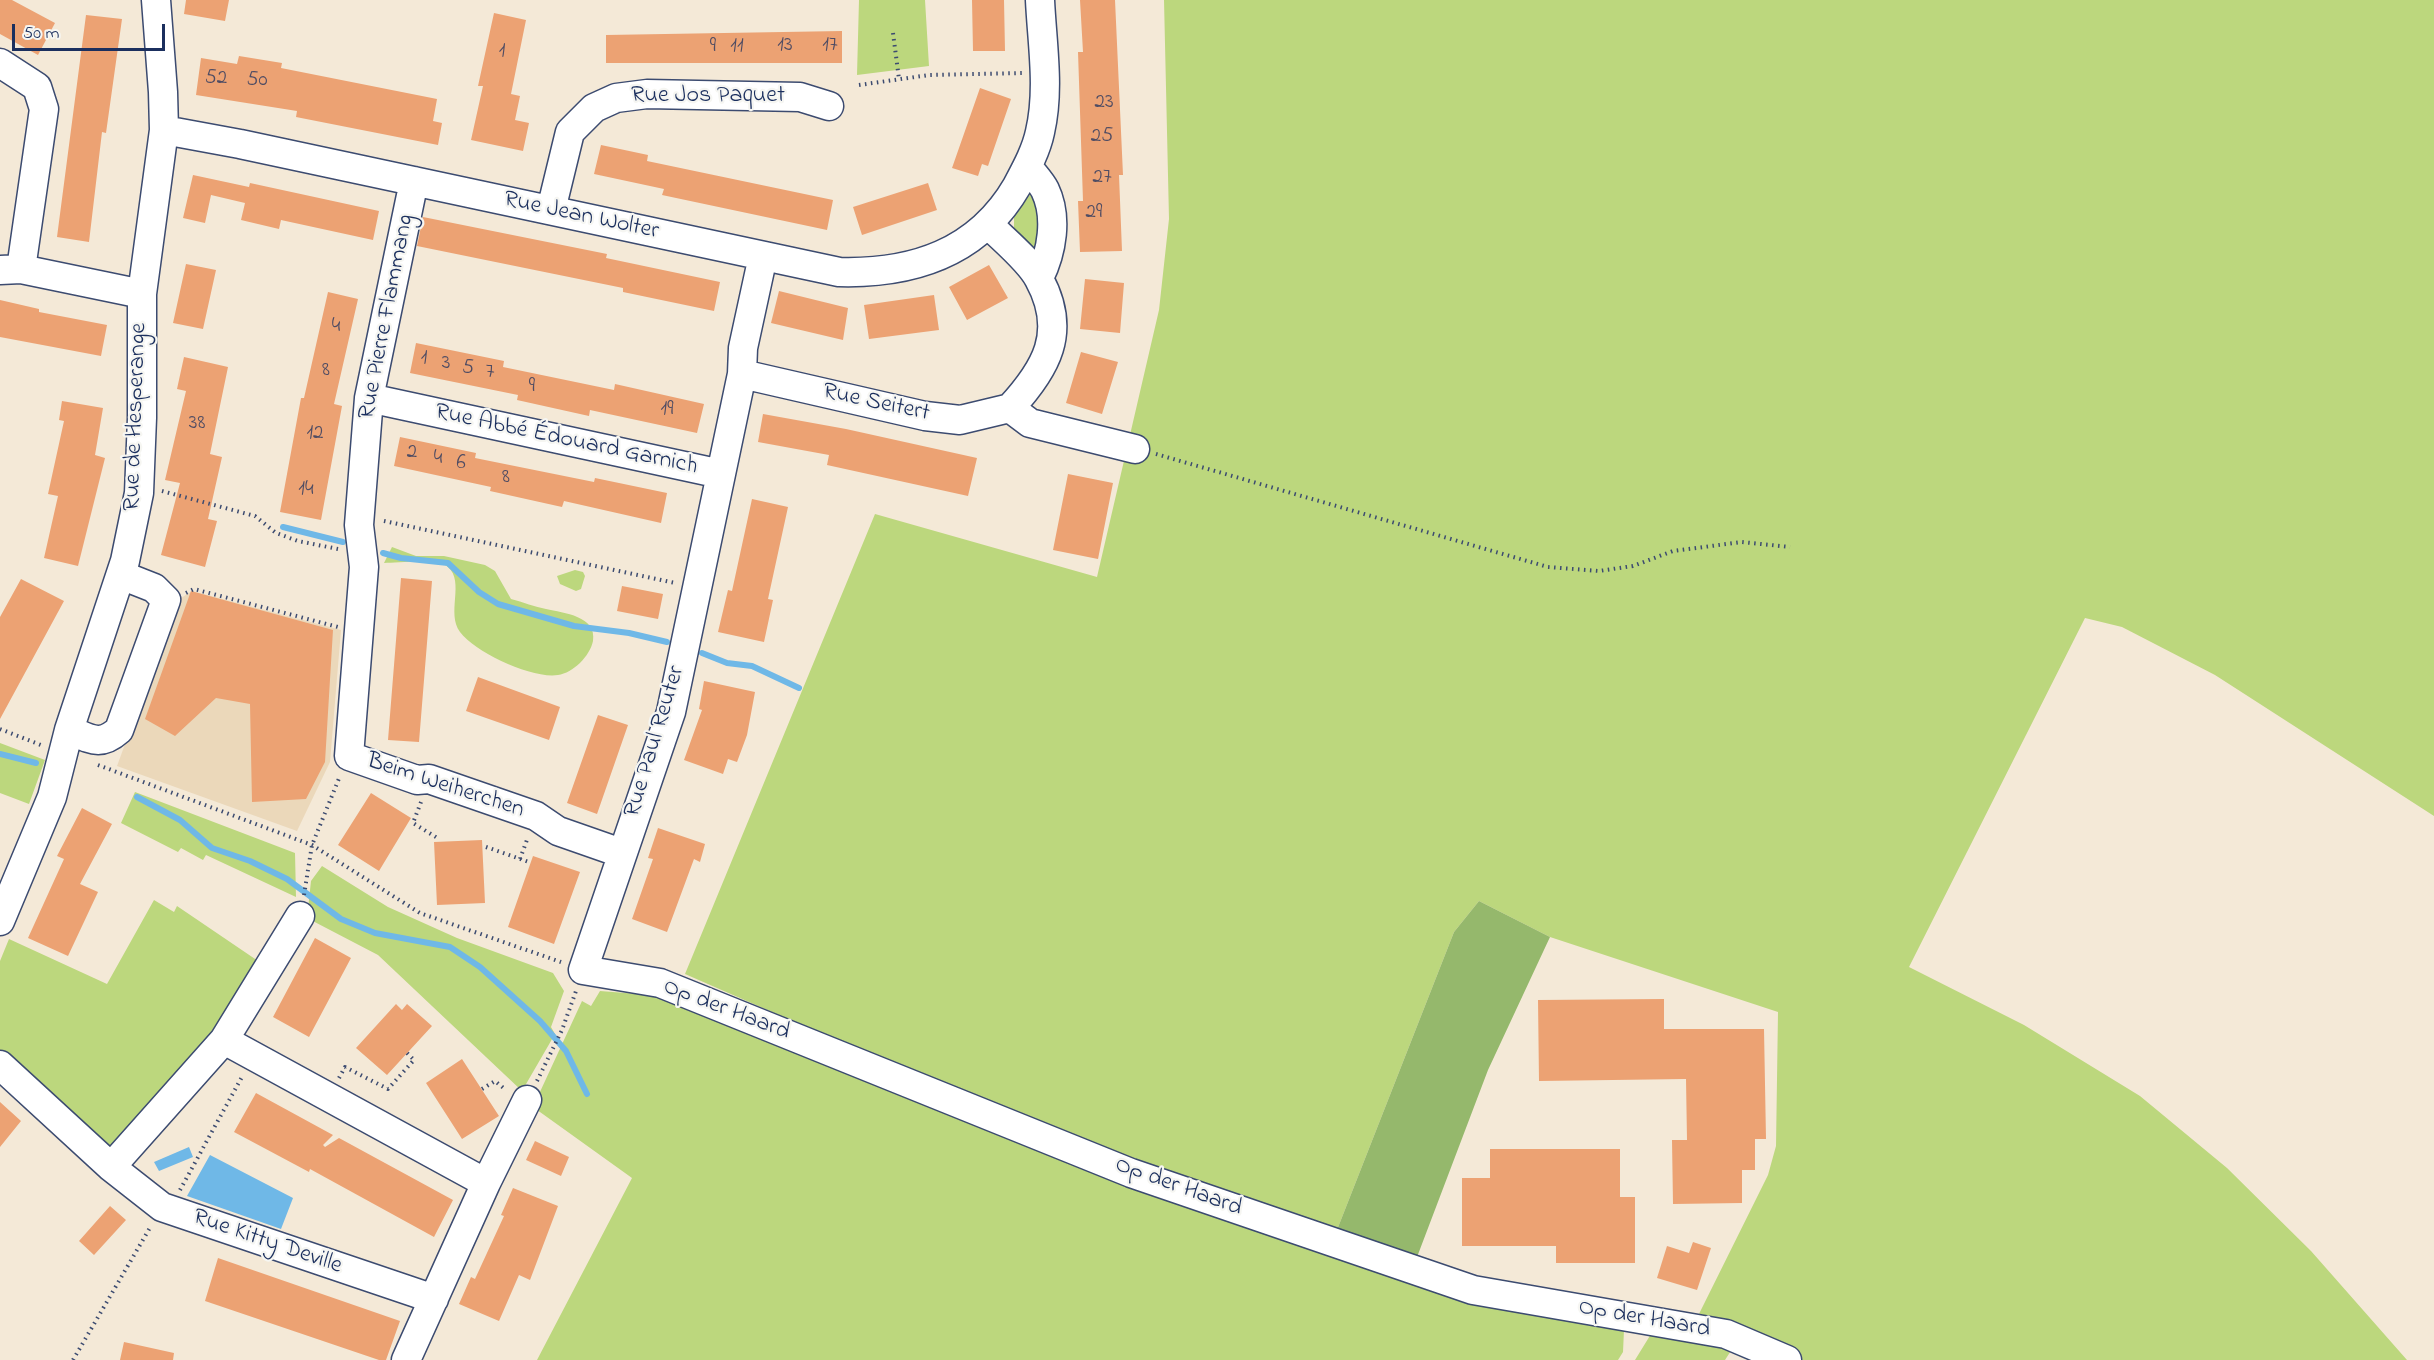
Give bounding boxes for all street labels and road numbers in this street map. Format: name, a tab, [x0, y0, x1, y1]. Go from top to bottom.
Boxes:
street label: Rue Jos Paquet	[631, 83, 785, 111]
street label: Rue Jean Wolter	[501, 187, 661, 247]
street label: Rue Pierre Flammang	[354, 212, 422, 422]
street label: Rue de Hesperange	[119, 322, 155, 512]
street label: Rue Seitert	[820, 379, 932, 429]
street label: Rue Abbé Édouard Garnich	[432, 399, 700, 483]
street label: Rue Paul Reuter	[619, 663, 693, 821]
street label: Beim Weiherchen	[363, 748, 527, 826]
street label: Op der Haard	[659, 974, 793, 1048]
street label: Op der Haard	[1110, 1152, 1246, 1224]
street label: Rue Kitty Deville	[189, 1204, 345, 1282]
street label: Op der Haard	[1576, 1294, 1712, 1346]

